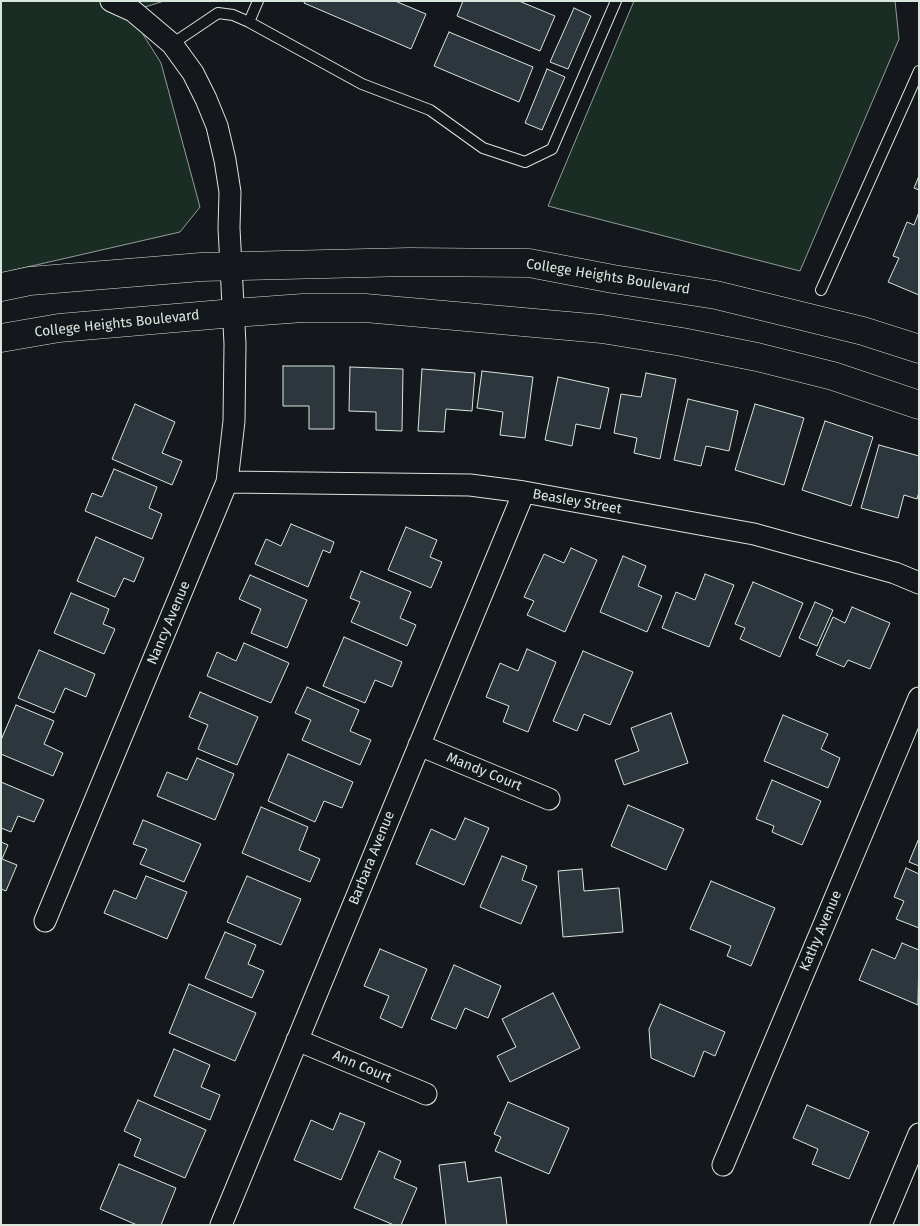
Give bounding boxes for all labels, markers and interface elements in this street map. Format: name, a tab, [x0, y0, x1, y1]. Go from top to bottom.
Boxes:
street label: College Heights Boulevard	[525, 256, 691, 298]
street label: College Heights Boulevard	[34, 307, 200, 341]
street label: Beasley Street	[531, 486, 623, 518]
street label: Nancy Avenue	[144, 579, 194, 667]
street label: Mandy Court	[444, 749, 524, 795]
street label: Barbara Avenue	[345, 808, 399, 908]
street label: Kathy Avenue	[796, 888, 846, 974]
street label: Ann Court	[330, 1047, 394, 1087]

